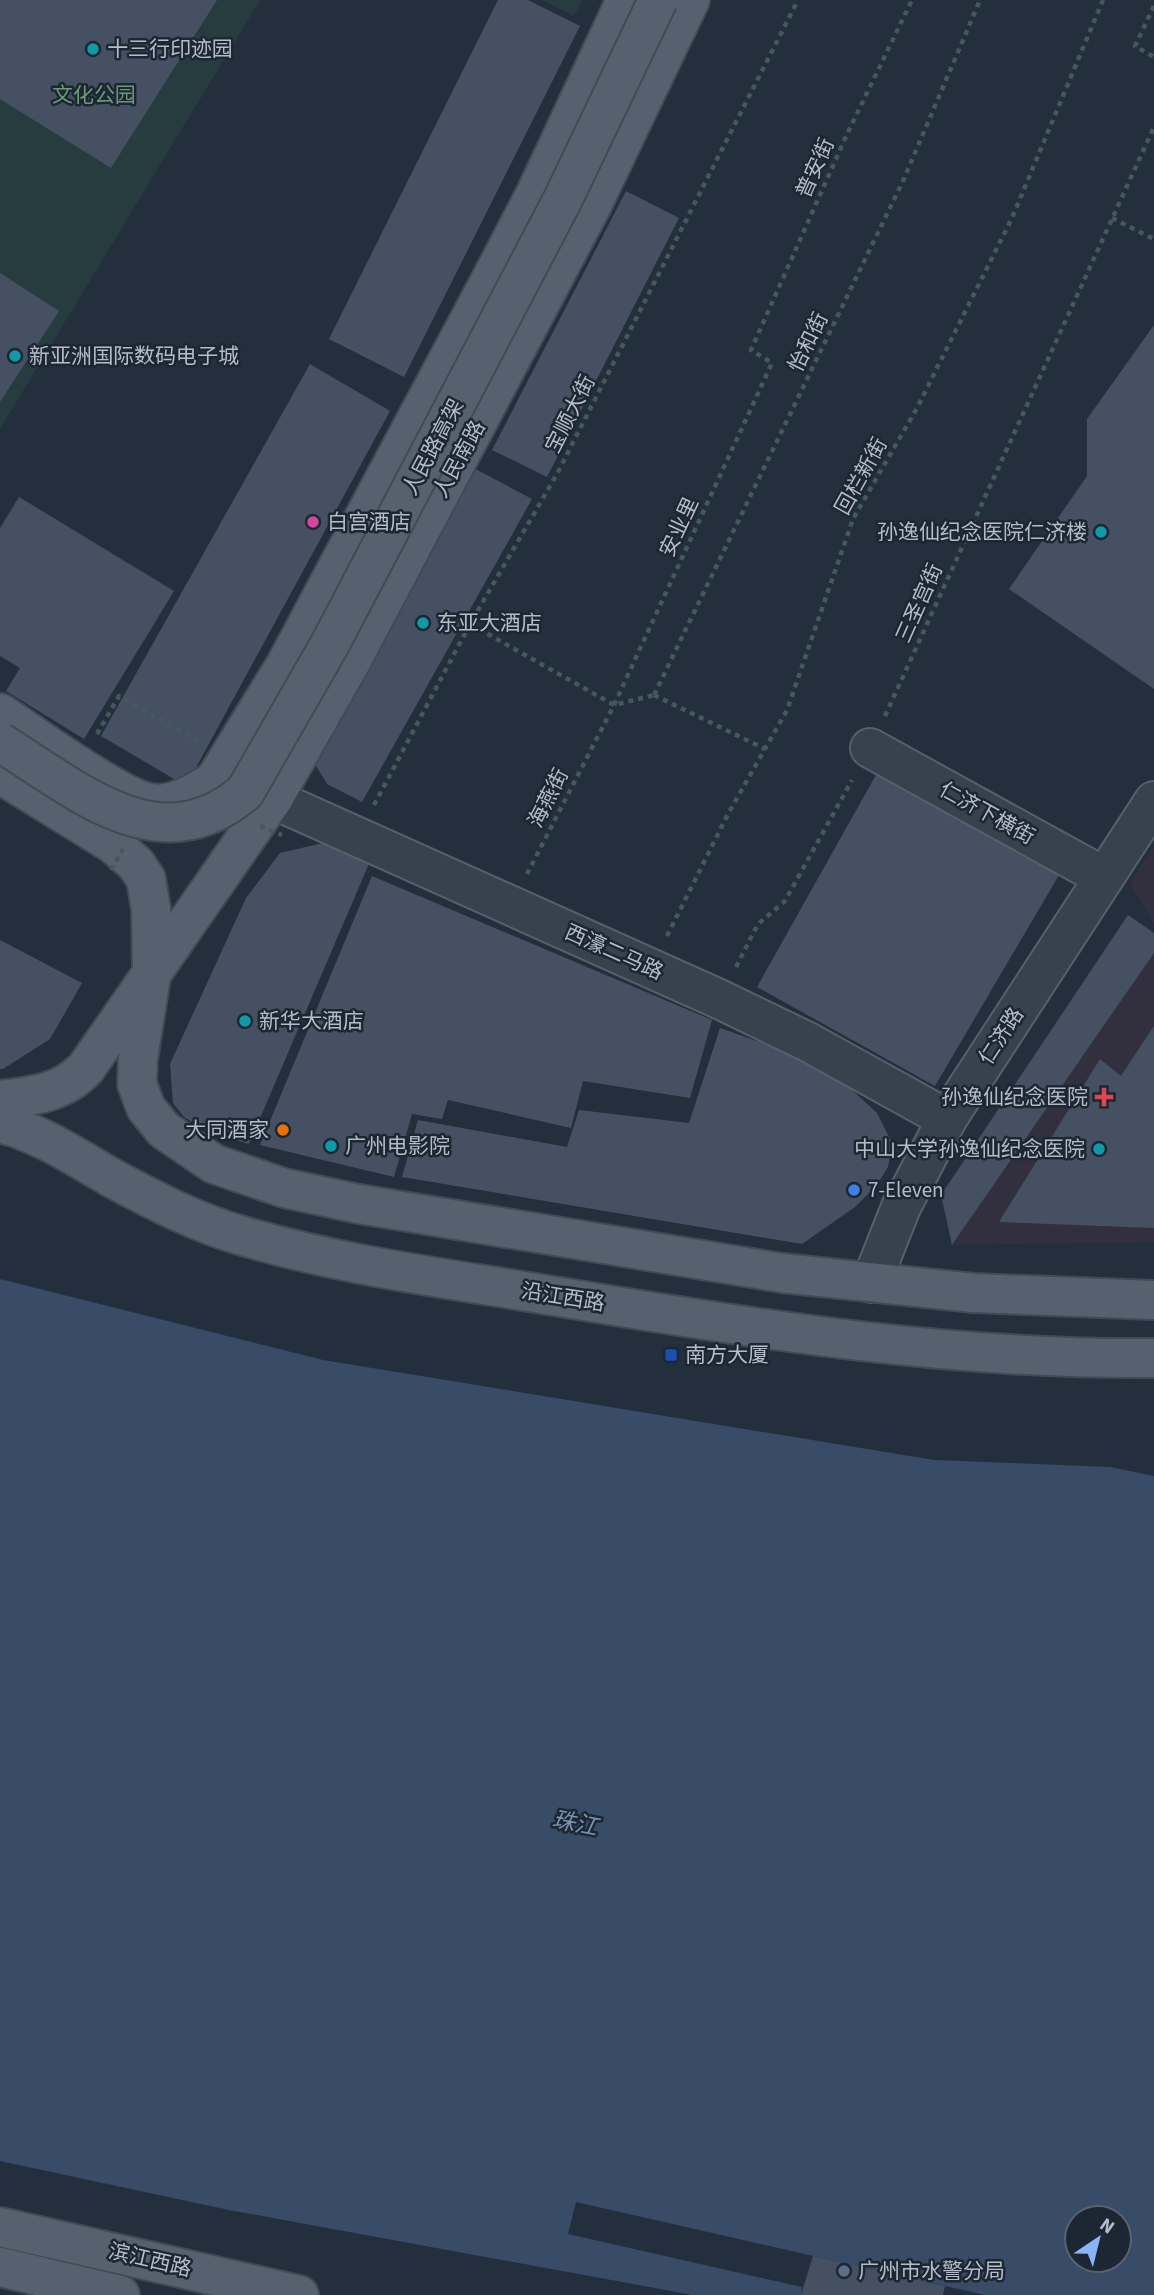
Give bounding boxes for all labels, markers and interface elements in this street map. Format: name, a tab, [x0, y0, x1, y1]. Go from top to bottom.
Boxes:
place label: 十三行印迹园	[107, 34, 233, 64]
marker: 十三行印迹园	[85, 41, 101, 57]
park label: 文化公园	[52, 80, 136, 110]
street label: 普安街	[788, 133, 842, 203]
street label: 怡和街	[781, 307, 835, 377]
place label: 新亚洲国际数码电子城	[29, 341, 239, 371]
marker: 新亚洲国际数码电子城	[7, 348, 23, 364]
street label: 宝顺大街	[538, 370, 602, 458]
street label: 人民路高架	[395, 394, 471, 500]
street label: 人民南路	[426, 415, 492, 503]
street label: 回栏新街	[828, 432, 894, 520]
street label: 安业里	[652, 492, 706, 562]
place label: 白宫酒店	[327, 507, 411, 537]
marker: 白宫酒店	[305, 514, 321, 530]
place label: 孙逸仙纪念医院仁济楼	[877, 517, 1087, 547]
marker: 孙逸仙纪念医院仁济楼	[1093, 524, 1109, 540]
street label: 三圣宫街	[888, 559, 950, 647]
place label: 东亚大酒店	[437, 608, 542, 638]
marker: 东亚大酒店	[415, 615, 431, 631]
street label: 海燕街	[520, 763, 576, 833]
street label: 仁济下横街	[934, 774, 1040, 852]
street label: 西濠二马路	[560, 917, 668, 987]
street label: 仁济路	[971, 1001, 1031, 1071]
place label: 新华大酒店	[259, 1006, 364, 1036]
marker: 新华大酒店	[237, 1013, 253, 1029]
place label: 孙逸仙纪念医院	[941, 1082, 1088, 1112]
marker: 孙逸仙纪念医院	[1094, 1087, 1114, 1107]
place label: 大同酒家	[185, 1115, 269, 1145]
marker: 大同酒家	[275, 1122, 291, 1138]
place label: 广州电影院	[345, 1131, 450, 1161]
place label: 中山大学孙逸仙纪念医院	[854, 1134, 1085, 1164]
marker: 广州电影院	[323, 1138, 339, 1154]
marker: 中山大学孙逸仙纪念医院	[1091, 1141, 1107, 1157]
place label: 7-Eleven	[868, 1175, 944, 1205]
marker: 7-Eleven	[846, 1182, 862, 1198]
street label: 沿江西路	[519, 1276, 607, 1318]
place label: 南方大厦	[685, 1340, 769, 1370]
marker: 南方大厦	[663, 1347, 679, 1363]
water label: 珠江	[549, 1803, 604, 1845]
north arrow	[1063, 2204, 1133, 2274]
text: N	[1094, 2212, 1120, 2241]
street label: 滨江西路	[106, 2236, 194, 2284]
place label: 广州市水警分局	[858, 2256, 1005, 2286]
marker: 广州市水警分局	[836, 2263, 852, 2279]

